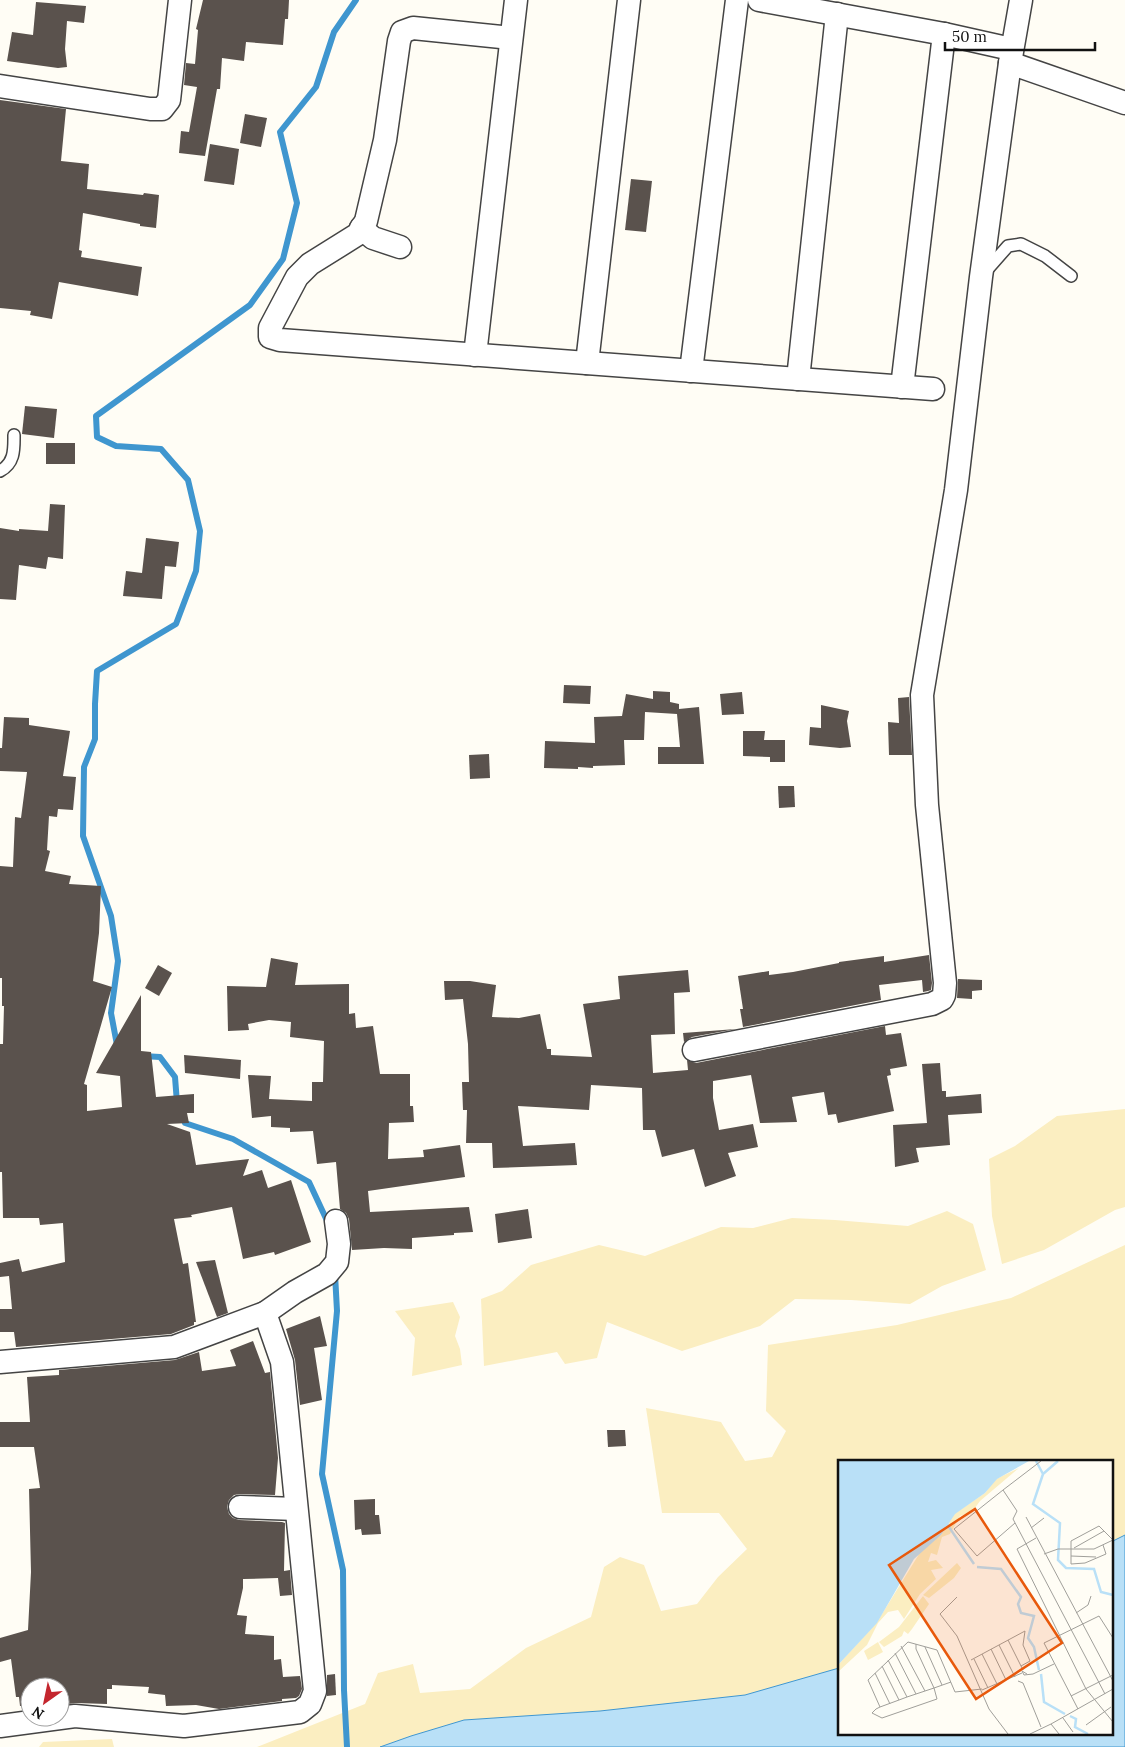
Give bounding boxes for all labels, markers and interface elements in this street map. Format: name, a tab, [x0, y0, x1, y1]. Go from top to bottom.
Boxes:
scale bar	[945, 20, 1095, 52]
text: 50 m	[952, 27, 987, 46]
inset map	[838, 1460, 1112, 1734]
north arrow	[20, 1677, 70, 1727]
text: N	[28, 1702, 47, 1723]

